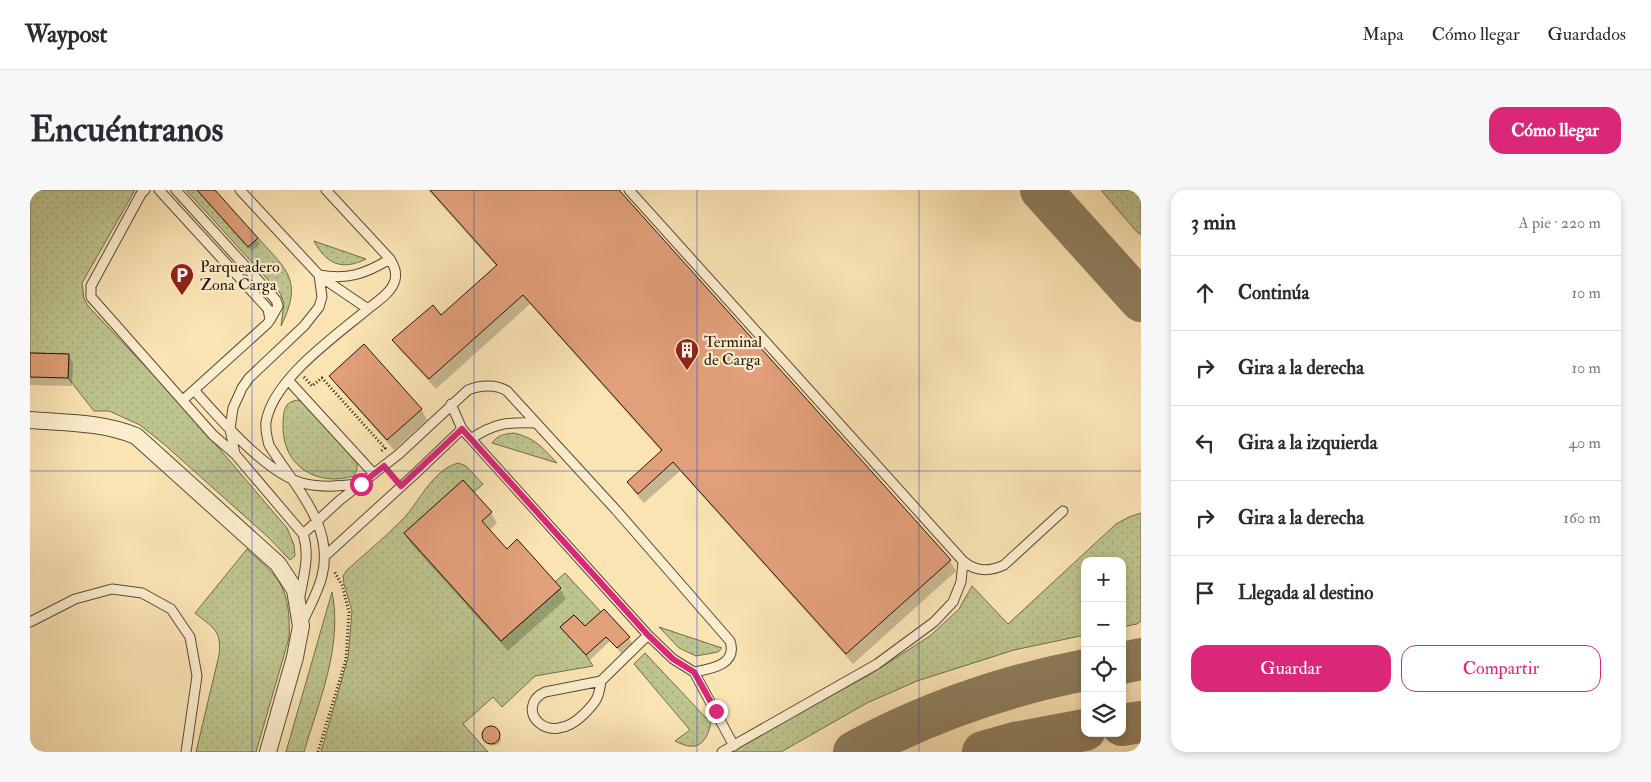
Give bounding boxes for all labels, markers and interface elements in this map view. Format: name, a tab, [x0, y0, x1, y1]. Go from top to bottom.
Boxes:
text: Waypost	[25, 19, 107, 50]
text: Mapa	[1363, 23, 1404, 46]
text: Cómo llegar	[1432, 23, 1520, 46]
text: Guardados	[1548, 23, 1626, 46]
button: Cómo llegar	[1489, 107, 1621, 154]
text: Encuéntranos	[30, 108, 223, 152]
text: 3 min	[1191, 209, 1236, 236]
text: A pie · 220 m	[1519, 213, 1601, 233]
place label: Parqueadero Zona Carga	[200, 257, 280, 295]
parking icon: Parqueadero Zona Carga	[169, 262, 195, 296]
icon: ahead	[1191, 279, 1219, 307]
text: Continúa	[1238, 281, 1309, 305]
text: 10 m	[1571, 283, 1601, 303]
place label: Terminal de Carga	[704, 332, 762, 370]
building icon: Terminal de Carga	[674, 337, 700, 371]
icon: right	[1191, 354, 1219, 382]
text: Gira a la derecha	[1238, 356, 1364, 380]
text: 10 m	[1571, 358, 1601, 378]
icon: left	[1191, 429, 1219, 457]
text: Gira a la izquierda	[1238, 431, 1377, 455]
text: 40 m	[1568, 433, 1601, 453]
route start	[350, 473, 373, 496]
icon: right	[1191, 504, 1219, 532]
text: Gira a la derecha	[1238, 506, 1364, 530]
text: 160 m	[1563, 508, 1601, 528]
map controls	[1081, 557, 1126, 737]
button: +	[1081, 557, 1126, 602]
icon: arrive	[1191, 579, 1219, 607]
text: Llegada al destino	[1238, 581, 1373, 605]
button: −	[1081, 602, 1126, 647]
button: Guardar	[1191, 645, 1391, 692]
button: Compartir	[1401, 645, 1601, 692]
button: locate	[1081, 647, 1126, 692]
button: layers	[1081, 692, 1126, 737]
route end	[705, 700, 728, 723]

